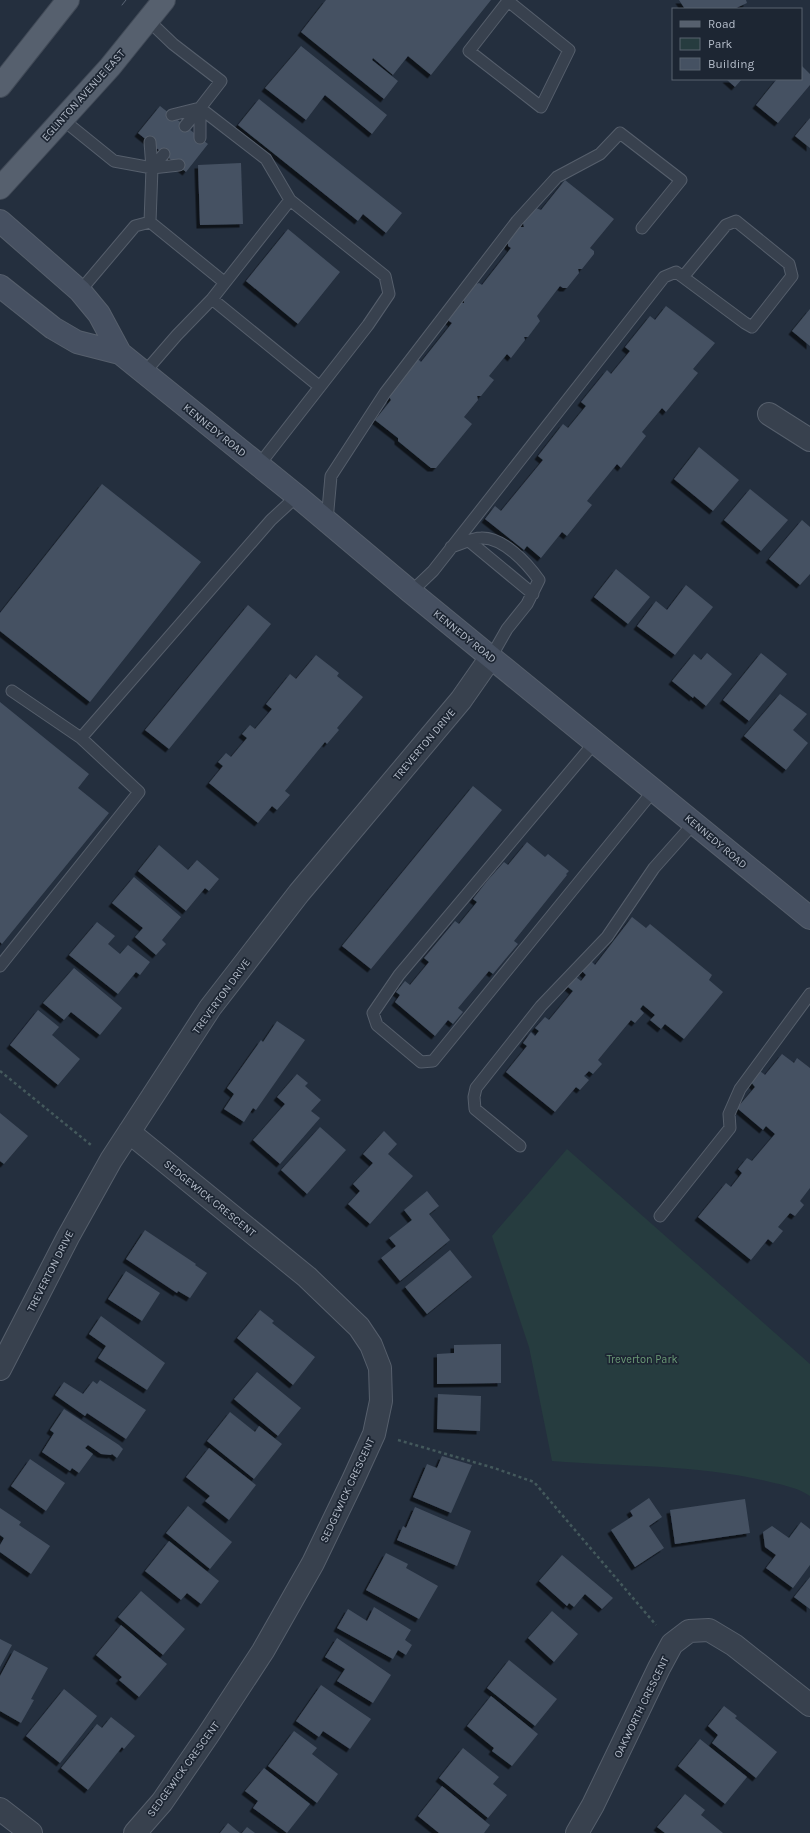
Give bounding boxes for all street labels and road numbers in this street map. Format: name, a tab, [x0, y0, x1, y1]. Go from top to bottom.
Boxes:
street label: EGLINTON AVENUE EAST	[39, 47, 128, 144]
street label: KENNEDY ROAD	[181, 401, 249, 460]
street label: KENNEDY ROAD	[431, 607, 499, 666]
street label: TREVERTON DRIVE	[391, 706, 458, 783]
street label: KENNEDY ROAD	[682, 812, 749, 871]
street label: TREVERTON DRIVE	[190, 956, 253, 1036]
street label: SEDGEWICK CRESCENT	[161, 1157, 259, 1240]
street label: TREVERTON DRIVE	[24, 1228, 77, 1314]
street label: SEDGEWICK CRESCENT	[317, 1435, 378, 1545]
street label: OAKWORTH CRESCENT	[611, 1654, 672, 1760]
street label: SEDGEWICK CRESCENT	[144, 1719, 223, 1819]

